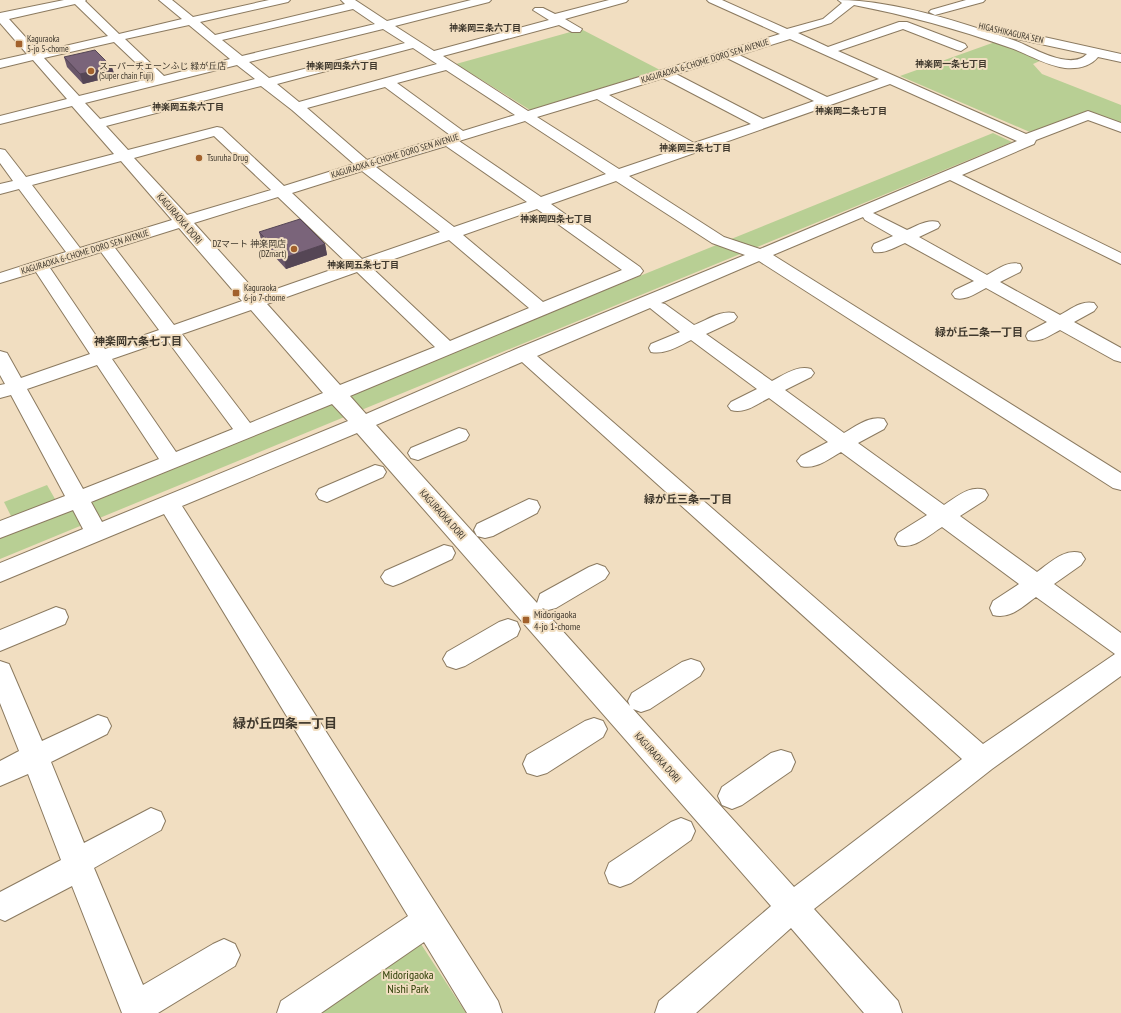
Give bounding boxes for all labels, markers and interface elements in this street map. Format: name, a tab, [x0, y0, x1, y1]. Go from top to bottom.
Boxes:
street label: HIGASHIKAGURA SEN	[978, 20, 1045, 45]
district label: 神楽岡三条六丁目	[449, 22, 521, 33]
place label: Kaguraoka 5-jo 5-chome	[27, 33, 69, 55]
street label: KAGURAOKA 6-CHOME DORO SEN AVENUE	[640, 36, 770, 85]
marker: Kaguraoka 5-jo 5-chome	[14, 39, 24, 49]
district label: 神楽岡一条七丁目	[915, 58, 987, 69]
place label: スーパーチェーンふじ 緑が丘店 (Super chain Fuji)	[99, 60, 226, 82]
district label: 神楽岡四条六丁目	[306, 60, 378, 71]
marker: スーパーチェーンふじ 緑が丘店 (Super chain Fuji)	[86, 66, 96, 76]
district label: 神楽岡五条六丁目	[152, 101, 224, 112]
district label: 神楽岡二条七丁目	[815, 105, 887, 116]
street label: KAGURAOKA 6-CHOME DORO SEN AVENUE	[330, 131, 460, 180]
district label: 神楽岡三条七丁目	[659, 142, 731, 153]
place label: Tsuruha Drug	[207, 152, 248, 163]
marker: Tsuruha Drug	[194, 153, 204, 163]
street label: KAGURAOKA DORI	[154, 190, 205, 246]
district label: 神楽岡四条七丁目	[520, 213, 592, 224]
street label: KAGURAOKA 6-CHOME DORO SEN AVENUE	[20, 227, 150, 276]
place label: DZマート 神楽岡店 (DZmart)	[213, 238, 287, 260]
marker: DZマート 神楽岡店 (DZmart)	[289, 244, 299, 254]
district label: 神楽岡五条七丁目	[327, 259, 399, 270]
place label: Kaguraoka 6-jo 7-chome	[244, 282, 286, 304]
marker: Kaguraoka 6-jo 7-chome	[231, 288, 241, 298]
district label: 緑が丘二条一丁目	[935, 325, 1023, 339]
district label: 神楽岡六条七丁目	[94, 334, 182, 348]
street label: KAGURAOKA DORI	[417, 487, 469, 542]
district label: 緑が丘三条一丁目	[644, 492, 732, 506]
place label: Midorigaoka 4-jo 1-chome	[534, 608, 580, 633]
marker: Midorigaoka 4-jo 1-chome	[521, 615, 531, 625]
district label: 緑が丘四条一丁目	[232, 715, 337, 732]
street label: KAGURAOKA DORI	[632, 730, 684, 785]
park label: Midorigaoka Nishi Park	[382, 967, 434, 996]

